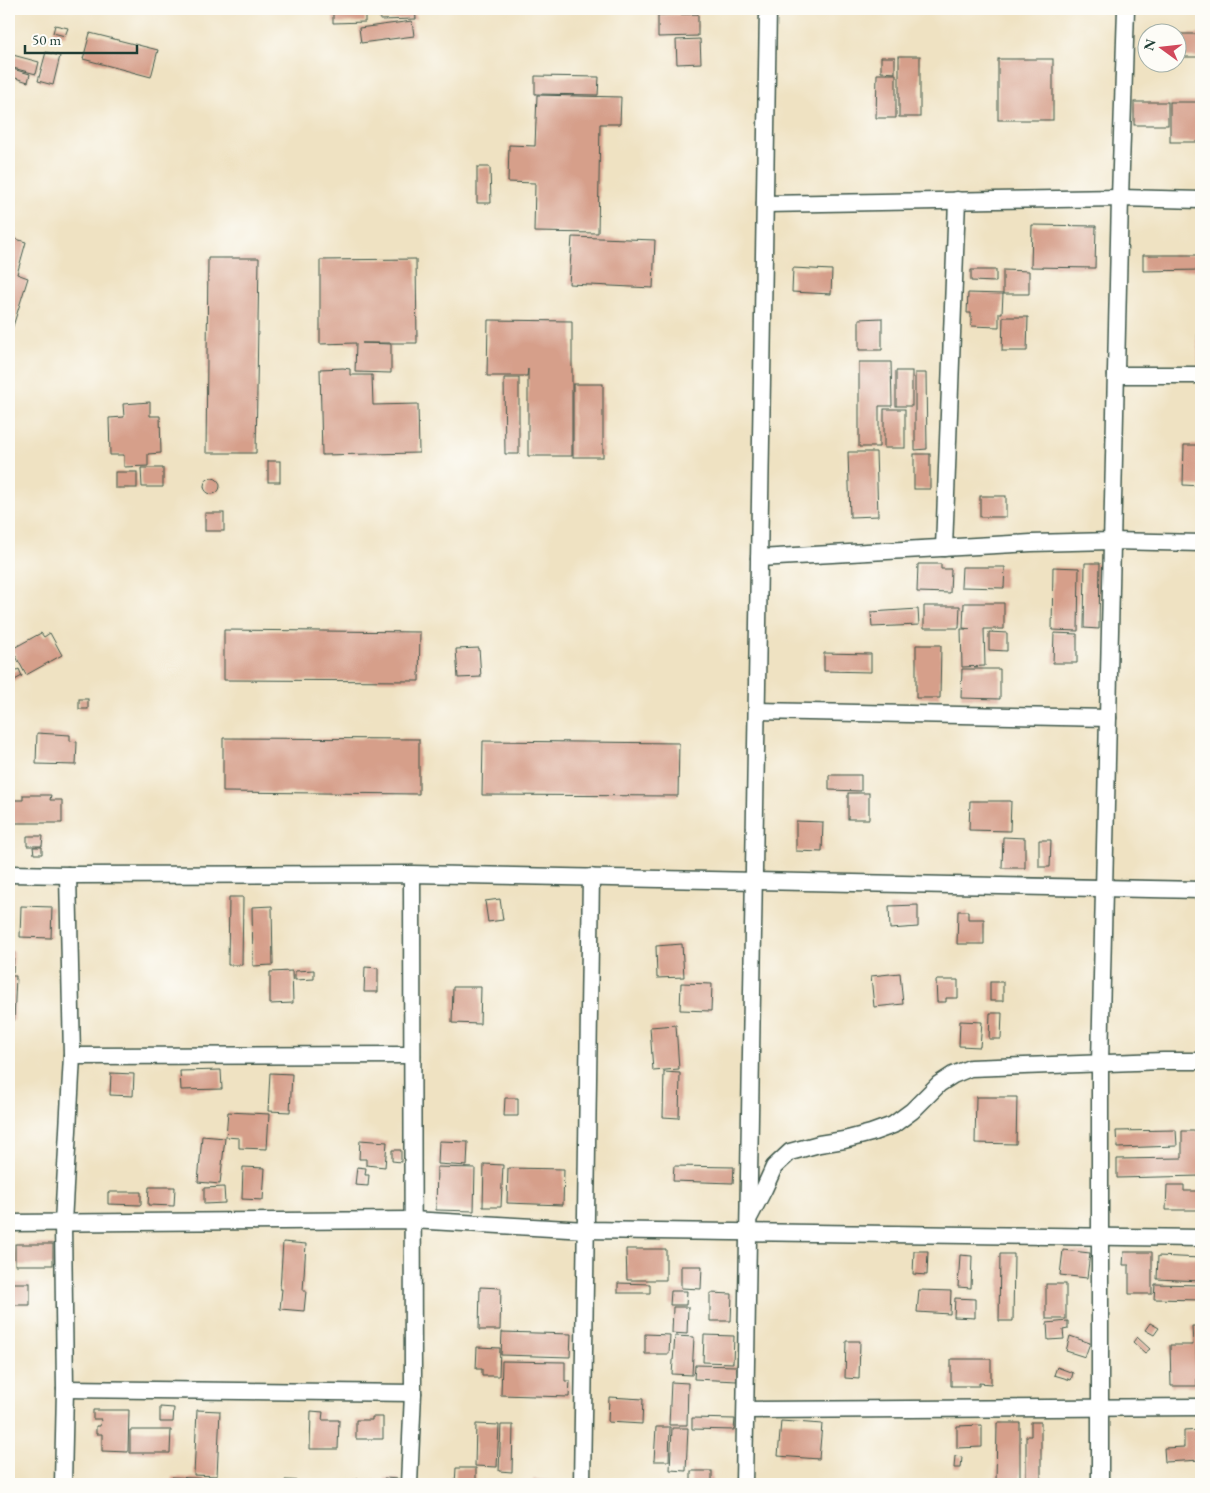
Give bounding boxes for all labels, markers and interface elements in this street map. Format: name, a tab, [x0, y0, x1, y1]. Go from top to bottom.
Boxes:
scale bar	[25, 22, 138, 54]
north arrow	[1138, 22, 1188, 72]
text: 50 m	[32, 30, 61, 49]
text: N	[1139, 36, 1160, 52]

